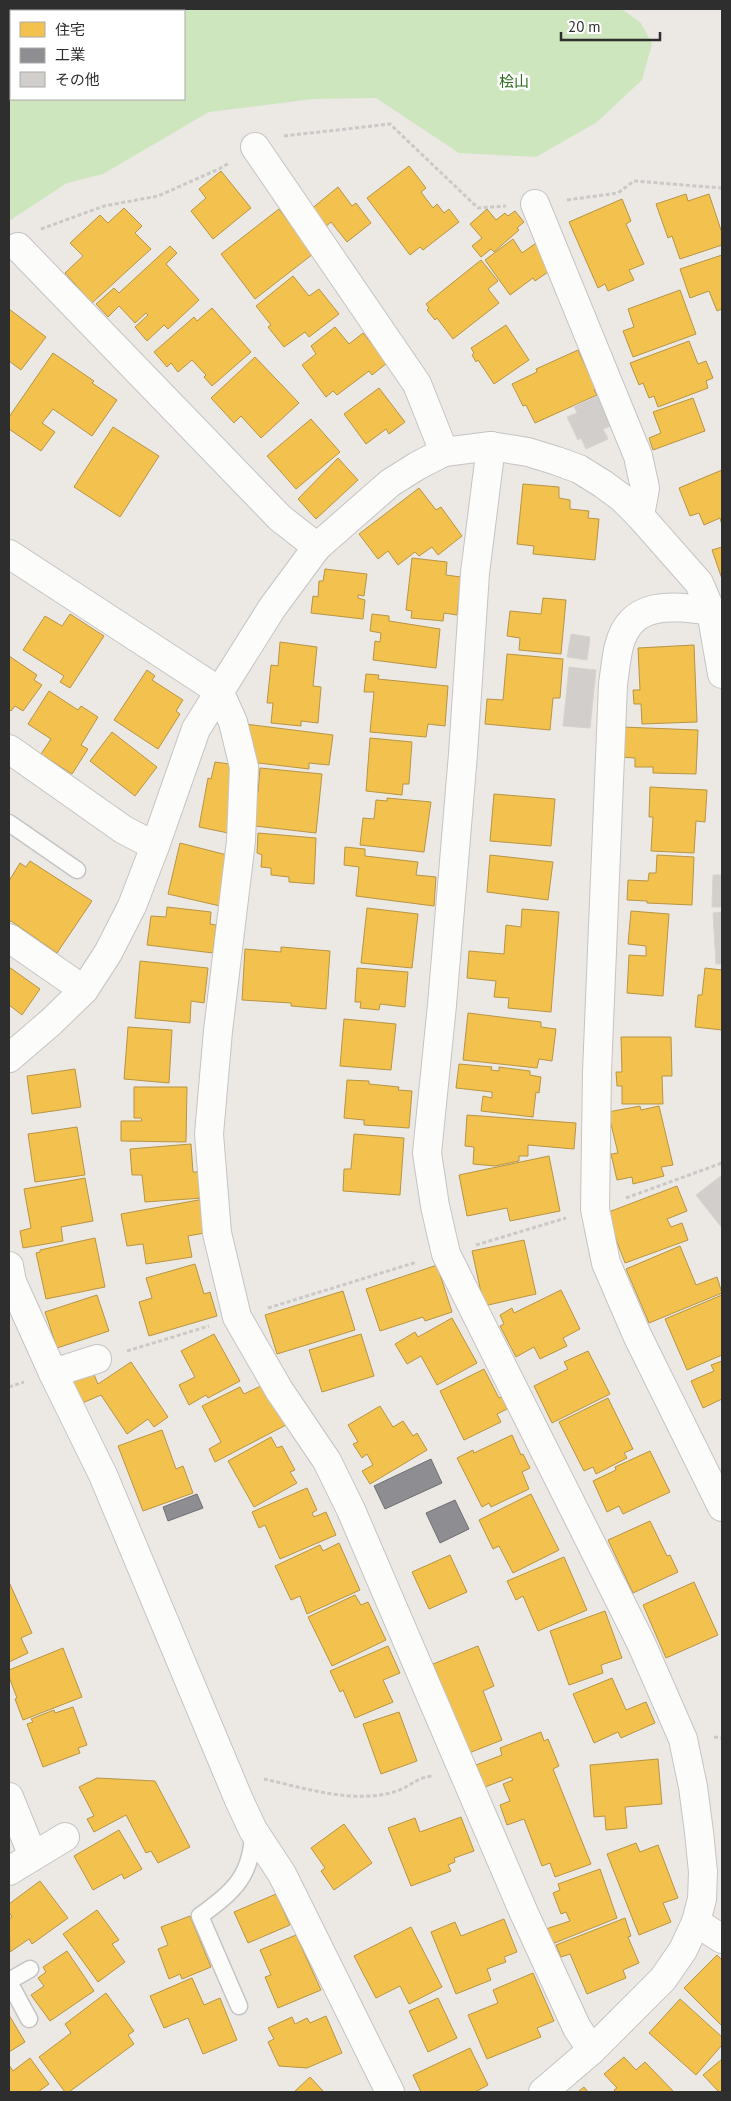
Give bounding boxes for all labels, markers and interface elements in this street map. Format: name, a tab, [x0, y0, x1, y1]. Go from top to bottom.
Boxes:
legend	[10, 10, 185, 100]
scale bar	[561, 10, 660, 42]
text: 20 m	[568, 17, 601, 36]
text: 住宅	[55, 20, 85, 39]
text: 工業	[55, 45, 85, 64]
text: その他	[55, 70, 100, 89]
park label: 桧山	[499, 72, 529, 91]

